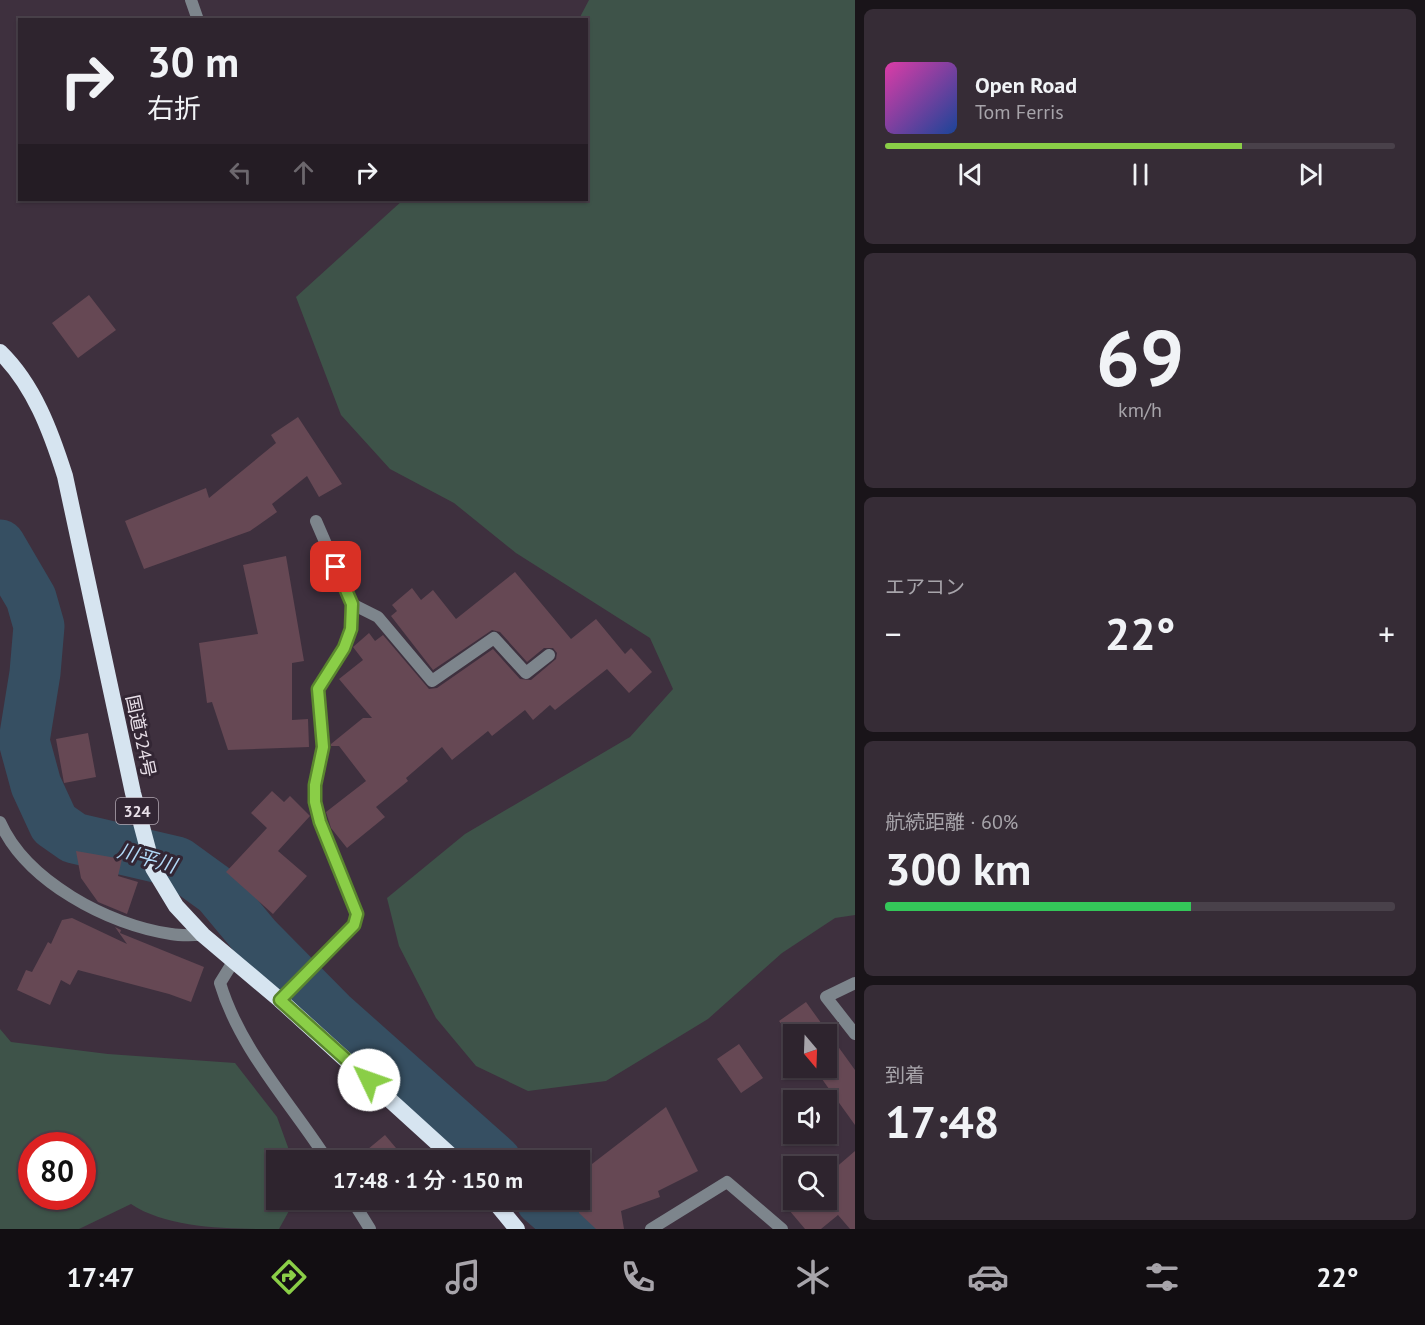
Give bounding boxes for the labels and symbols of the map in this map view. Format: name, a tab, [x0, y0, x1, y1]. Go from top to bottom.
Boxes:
pin	[310, 541, 361, 592]
street label: 国道324号	[121, 693, 161, 779]
road number: 324	[116, 798, 158, 824]
water label: 川平川	[115, 837, 181, 879]
north arrow	[783, 1024, 837, 1078]
position arrow	[337, 1048, 401, 1112]
speed limit sign: 80	[18, 1132, 96, 1210]

